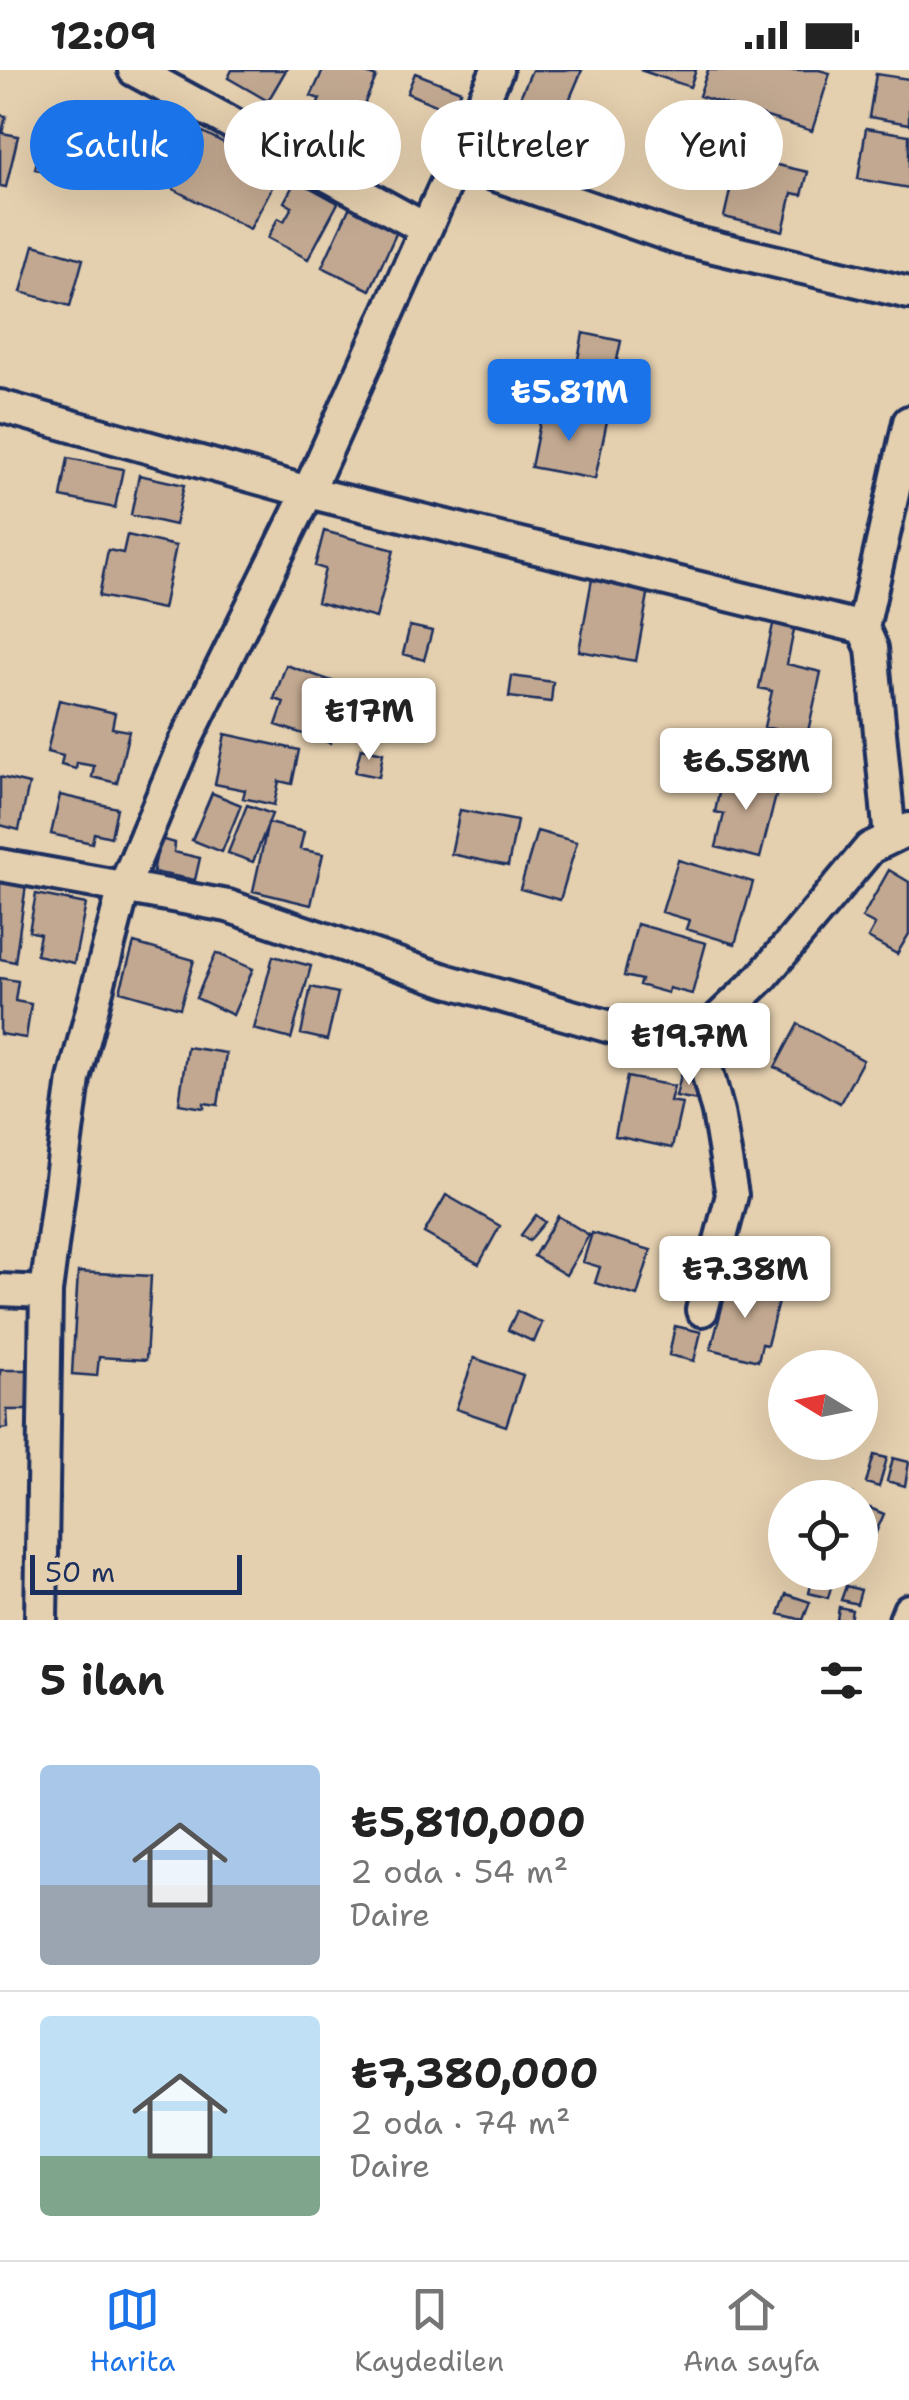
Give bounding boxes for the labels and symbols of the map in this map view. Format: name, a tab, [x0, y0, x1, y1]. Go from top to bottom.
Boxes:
pin: ₺5.81M	[488, 359, 650, 444]
pin: ₺17M	[310, 678, 428, 763]
pin: ₺6.58M	[665, 728, 827, 813]
pin: ₺19.7M	[608, 1003, 770, 1088]
pin: ₺7.38M	[664, 1236, 826, 1321]
north arrow	[768, 1350, 878, 1460]
scale bar	[30, 1550, 242, 1594]

